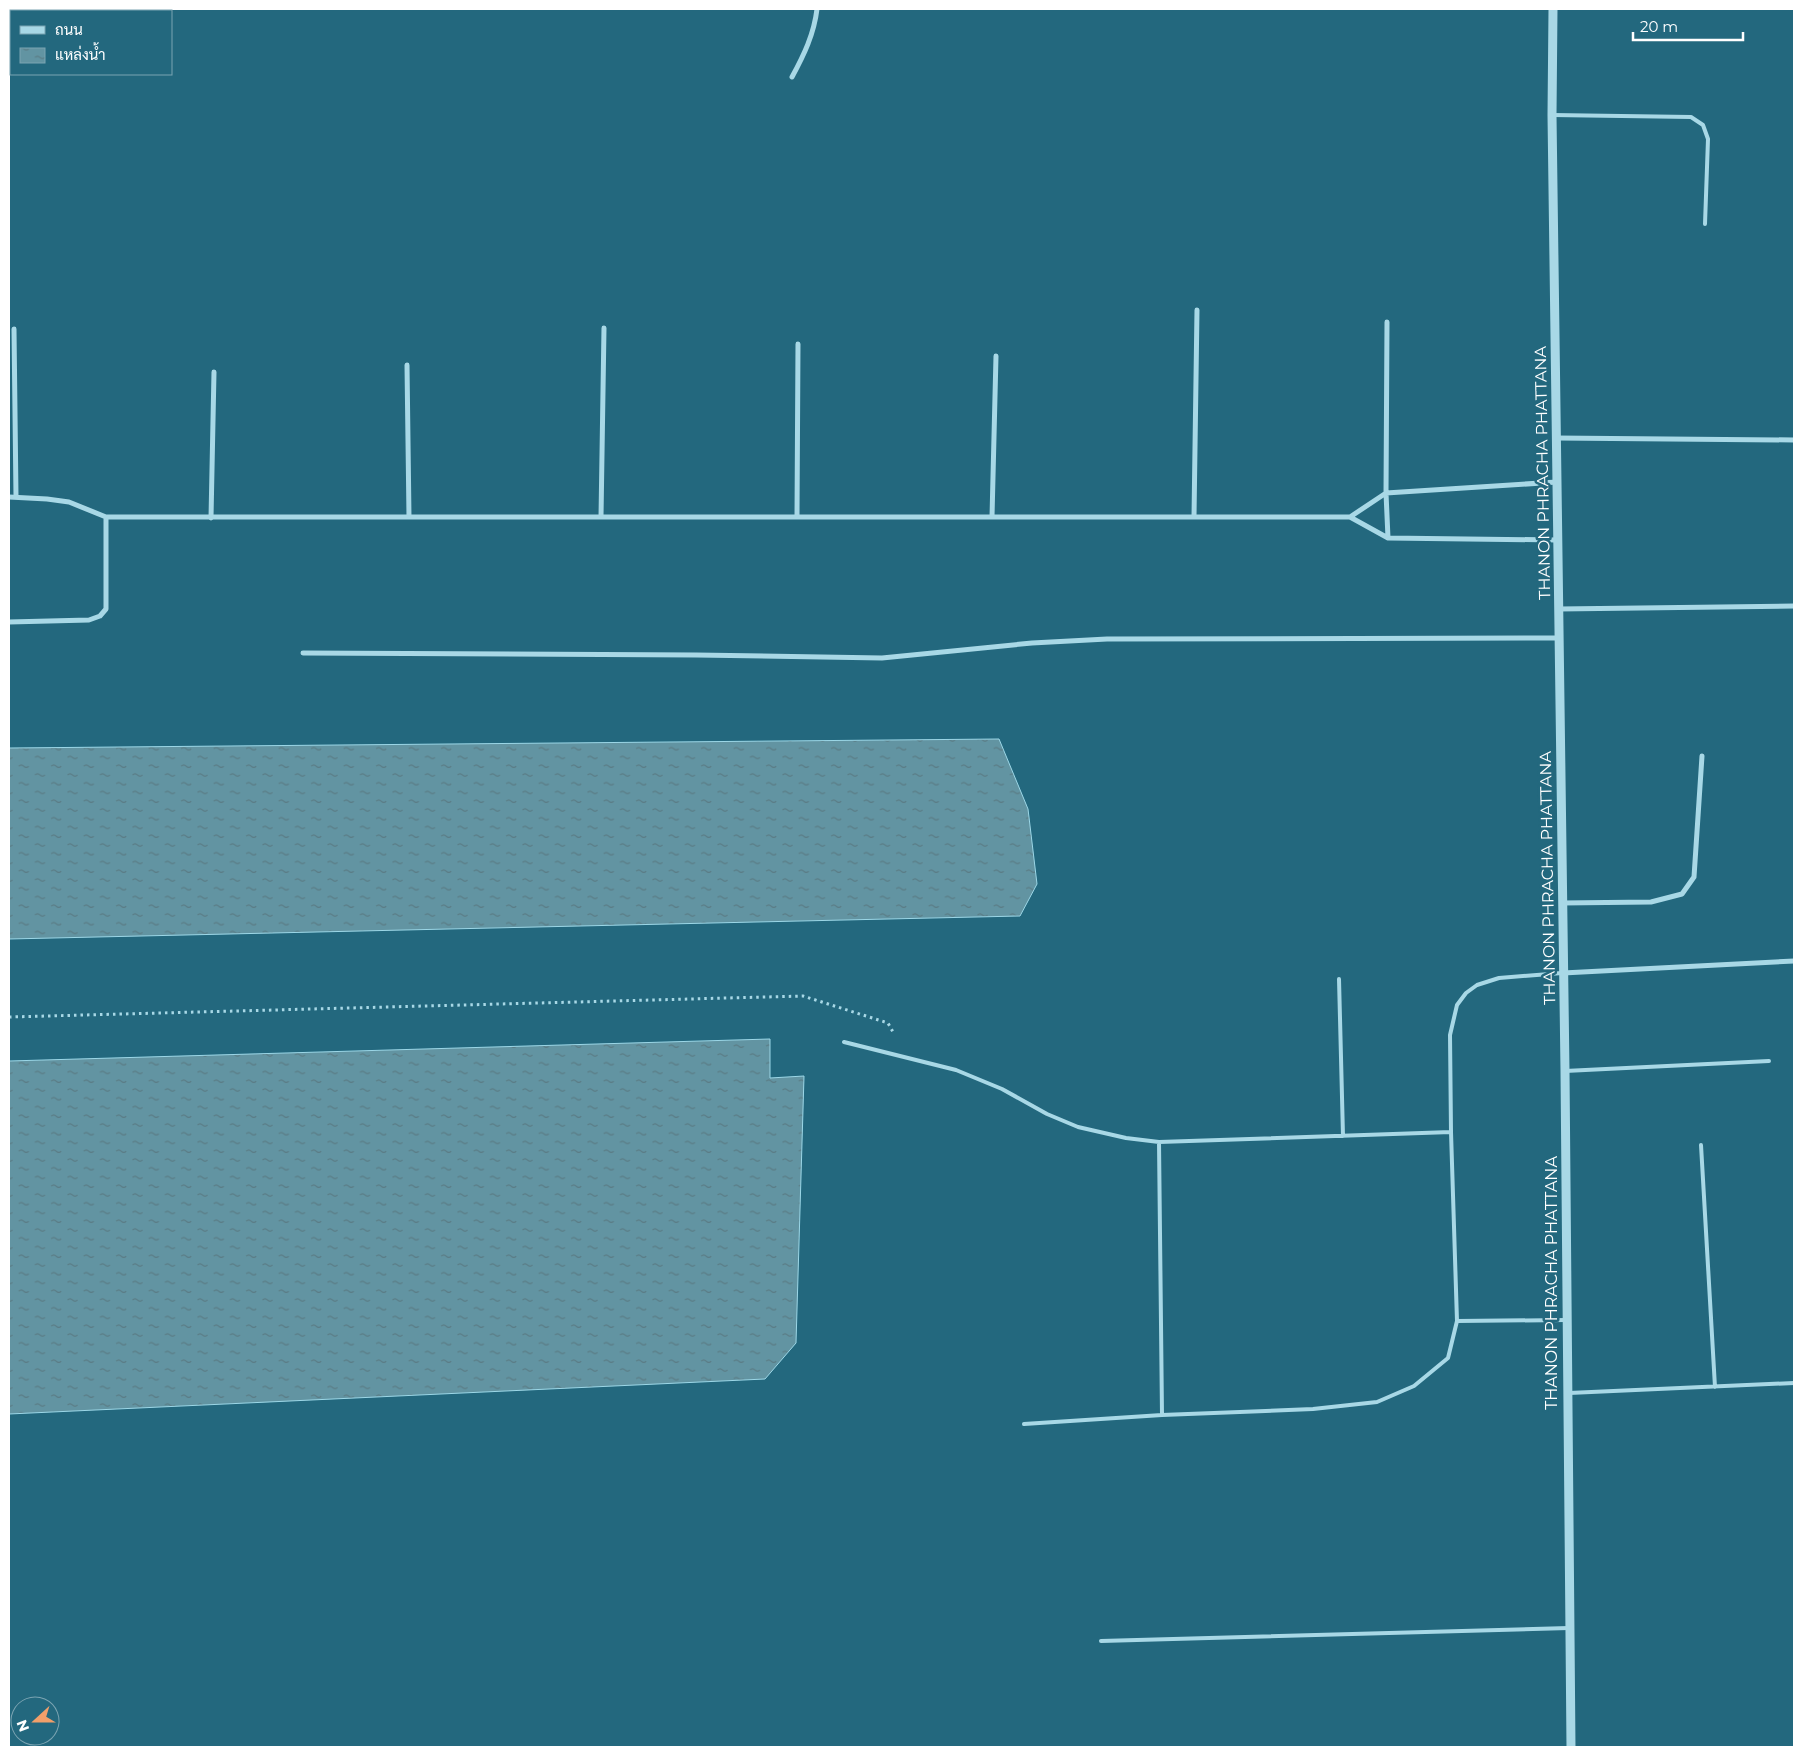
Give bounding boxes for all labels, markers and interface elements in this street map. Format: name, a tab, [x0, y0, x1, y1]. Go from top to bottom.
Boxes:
legend	[10, 10, 172, 75]
scale bar	[1633, 10, 1743, 42]
text: 20 m	[1640, 17, 1678, 36]
text: ถนน	[55, 20, 83, 39]
text: แหล่งน้ำ	[55, 42, 106, 64]
street label: THANON PHRACHA PHATTANA	[1531, 345, 1554, 600]
street label: THANON PHRACHA PHATTANA	[1536, 750, 1559, 1005]
street label: THANON PHRACHA PHATTANA	[1542, 1156, 1561, 1410]
north arrow	[10, 1696, 60, 1746]
text: N	[12, 1717, 33, 1734]

